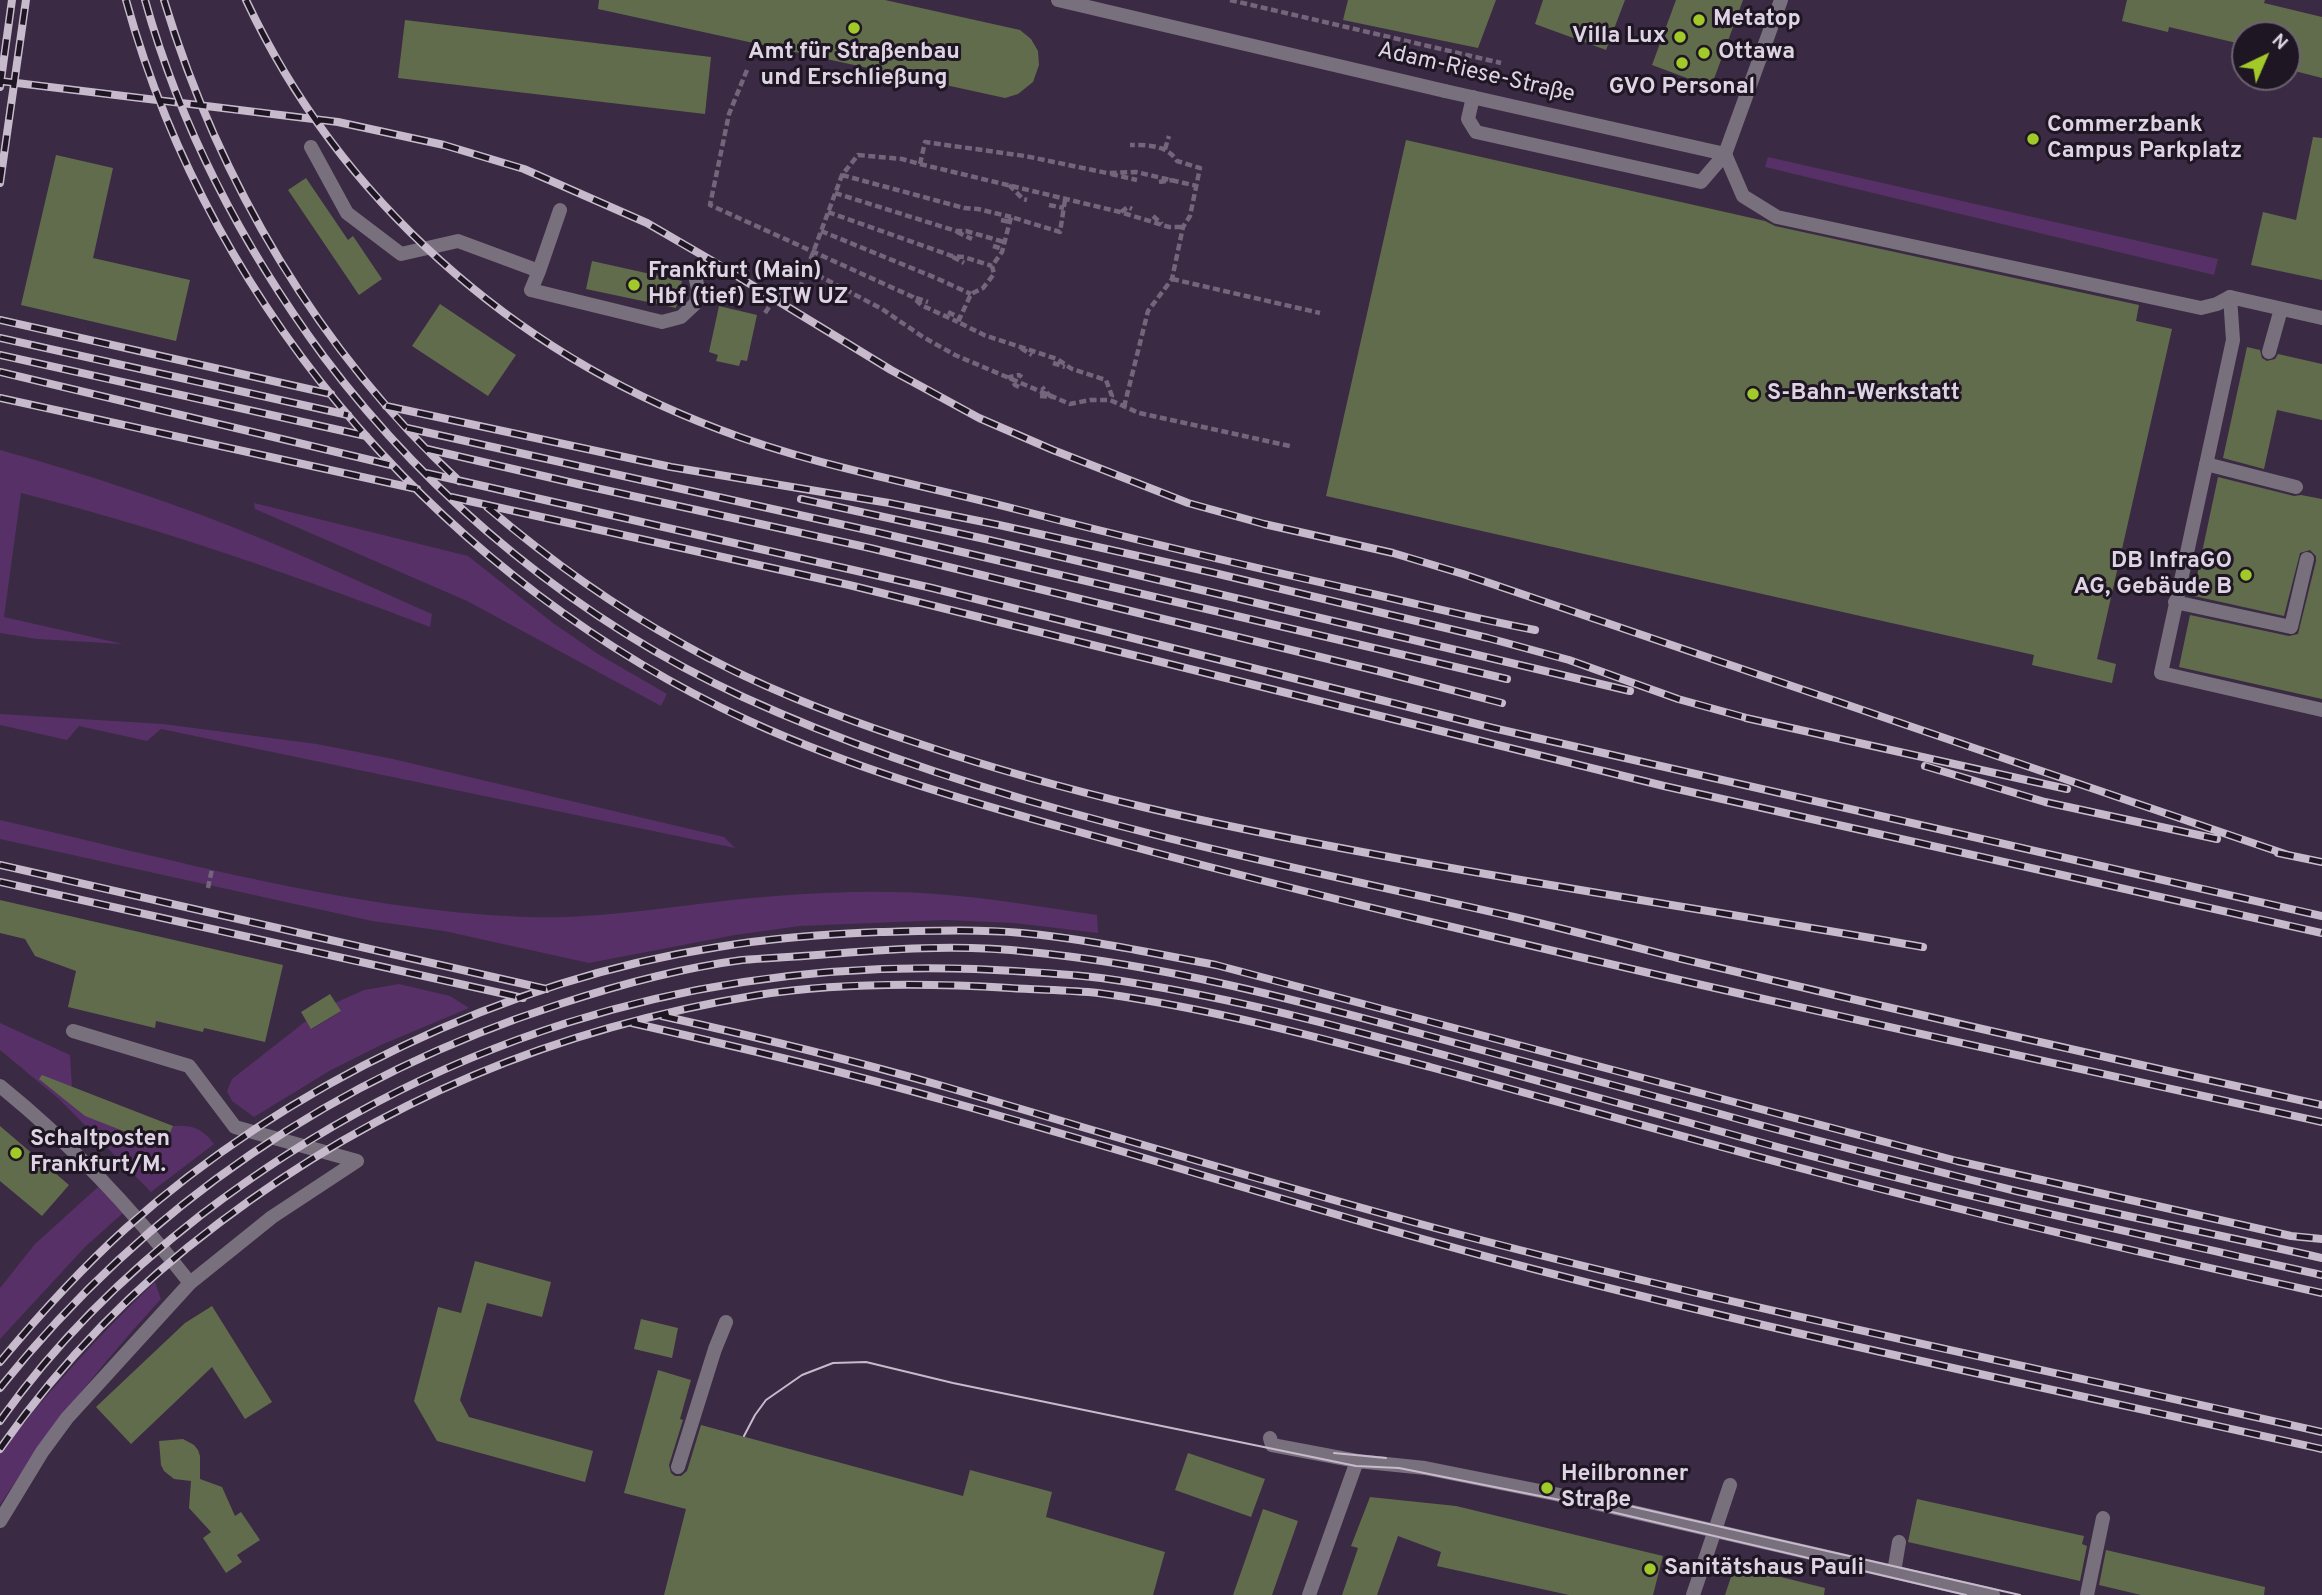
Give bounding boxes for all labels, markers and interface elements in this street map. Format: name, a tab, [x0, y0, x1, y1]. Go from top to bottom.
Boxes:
place label: Metatop	[1713, 6, 1801, 34]
marker: Metatop	[1691, 12, 1707, 28]
marker: Amt für Straßenbau und Erschließung	[846, 20, 862, 36]
north arrow	[2231, 21, 2301, 91]
place label: Villa Lux	[1572, 23, 1666, 51]
marker: Villa Lux	[1672, 29, 1688, 45]
text: N	[2266, 29, 2292, 56]
street label: Adam-Riese-Straße	[1375, 38, 1577, 110]
place label: Amt für Straßenbau und Erschließung	[748, 39, 960, 93]
place label: Ottawa	[1718, 39, 1795, 67]
marker: Ottawa	[1696, 45, 1712, 61]
marker: GVO Personal	[1674, 55, 1690, 71]
place label: GVO Personal	[1609, 74, 1755, 102]
place label: Commerzbank Campus Parkplatz	[2047, 112, 2242, 166]
marker: Commerzbank Campus Parkplatz	[2025, 131, 2041, 147]
place label: Frankfurt (Main) Hbf (tief) ESTW UZ	[648, 258, 848, 312]
marker: Frankfurt (Main) Hbf (tief) ESTW UZ	[626, 277, 642, 293]
place label: S-Bahn-Werkstatt	[1767, 380, 1960, 408]
marker: S-Bahn-Werkstatt	[1745, 386, 1761, 402]
place label: DB InfraGO AG, Gebäude B	[2074, 548, 2232, 602]
marker: DB InfraGO AG, Gebäude B	[2238, 567, 2254, 583]
place label: Schaltposten Frankfurt/M.	[30, 1126, 170, 1180]
marker: Schaltposten Frankfurt/M.	[8, 1145, 24, 1161]
place label: Heilbronner Straße	[1561, 1461, 1688, 1515]
marker: Heilbronner Straße	[1539, 1480, 1555, 1496]
place label: Sanitätshaus Pauli	[1664, 1555, 1864, 1583]
marker: Sanitätshaus Pauli	[1642, 1561, 1658, 1577]

